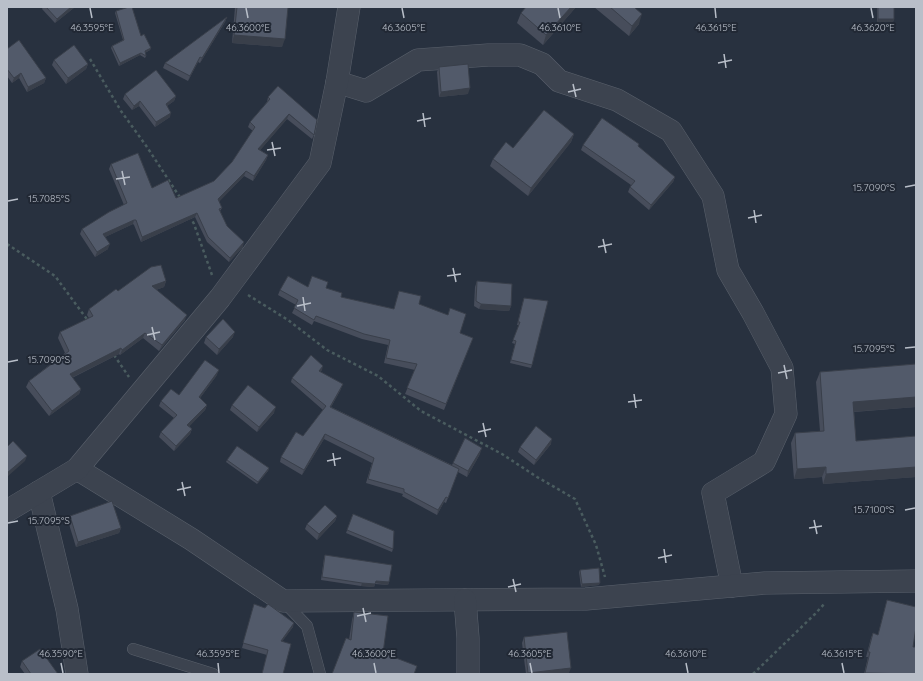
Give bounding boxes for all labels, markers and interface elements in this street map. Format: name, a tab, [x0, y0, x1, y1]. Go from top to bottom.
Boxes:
text: 46.3595°E	[70, 21, 114, 34]
text: 46.3600°E	[226, 21, 270, 34]
text: 46.3605°E	[382, 21, 426, 34]
text: 46.3610°E	[539, 21, 581, 34]
text: 46.3615°E	[695, 21, 737, 34]
text: 46.3620°E	[851, 21, 895, 34]
text: 15.7090°S	[853, 181, 896, 194]
text: 15.7085°S	[28, 192, 70, 205]
text: 15.7095°S	[853, 342, 895, 355]
text: 15.7090°S	[28, 353, 71, 366]
text: 15.7100°S	[854, 503, 895, 516]
text: 15.7095°S	[28, 514, 70, 527]
text: 46.3590°E	[39, 647, 83, 660]
text: 46.3595°E	[196, 647, 240, 660]
text: 46.3600°E	[352, 647, 396, 660]
text: 46.3605°E	[508, 647, 552, 660]
text: 46.3610°E	[665, 647, 707, 660]
text: 46.3615°E	[821, 647, 863, 660]

